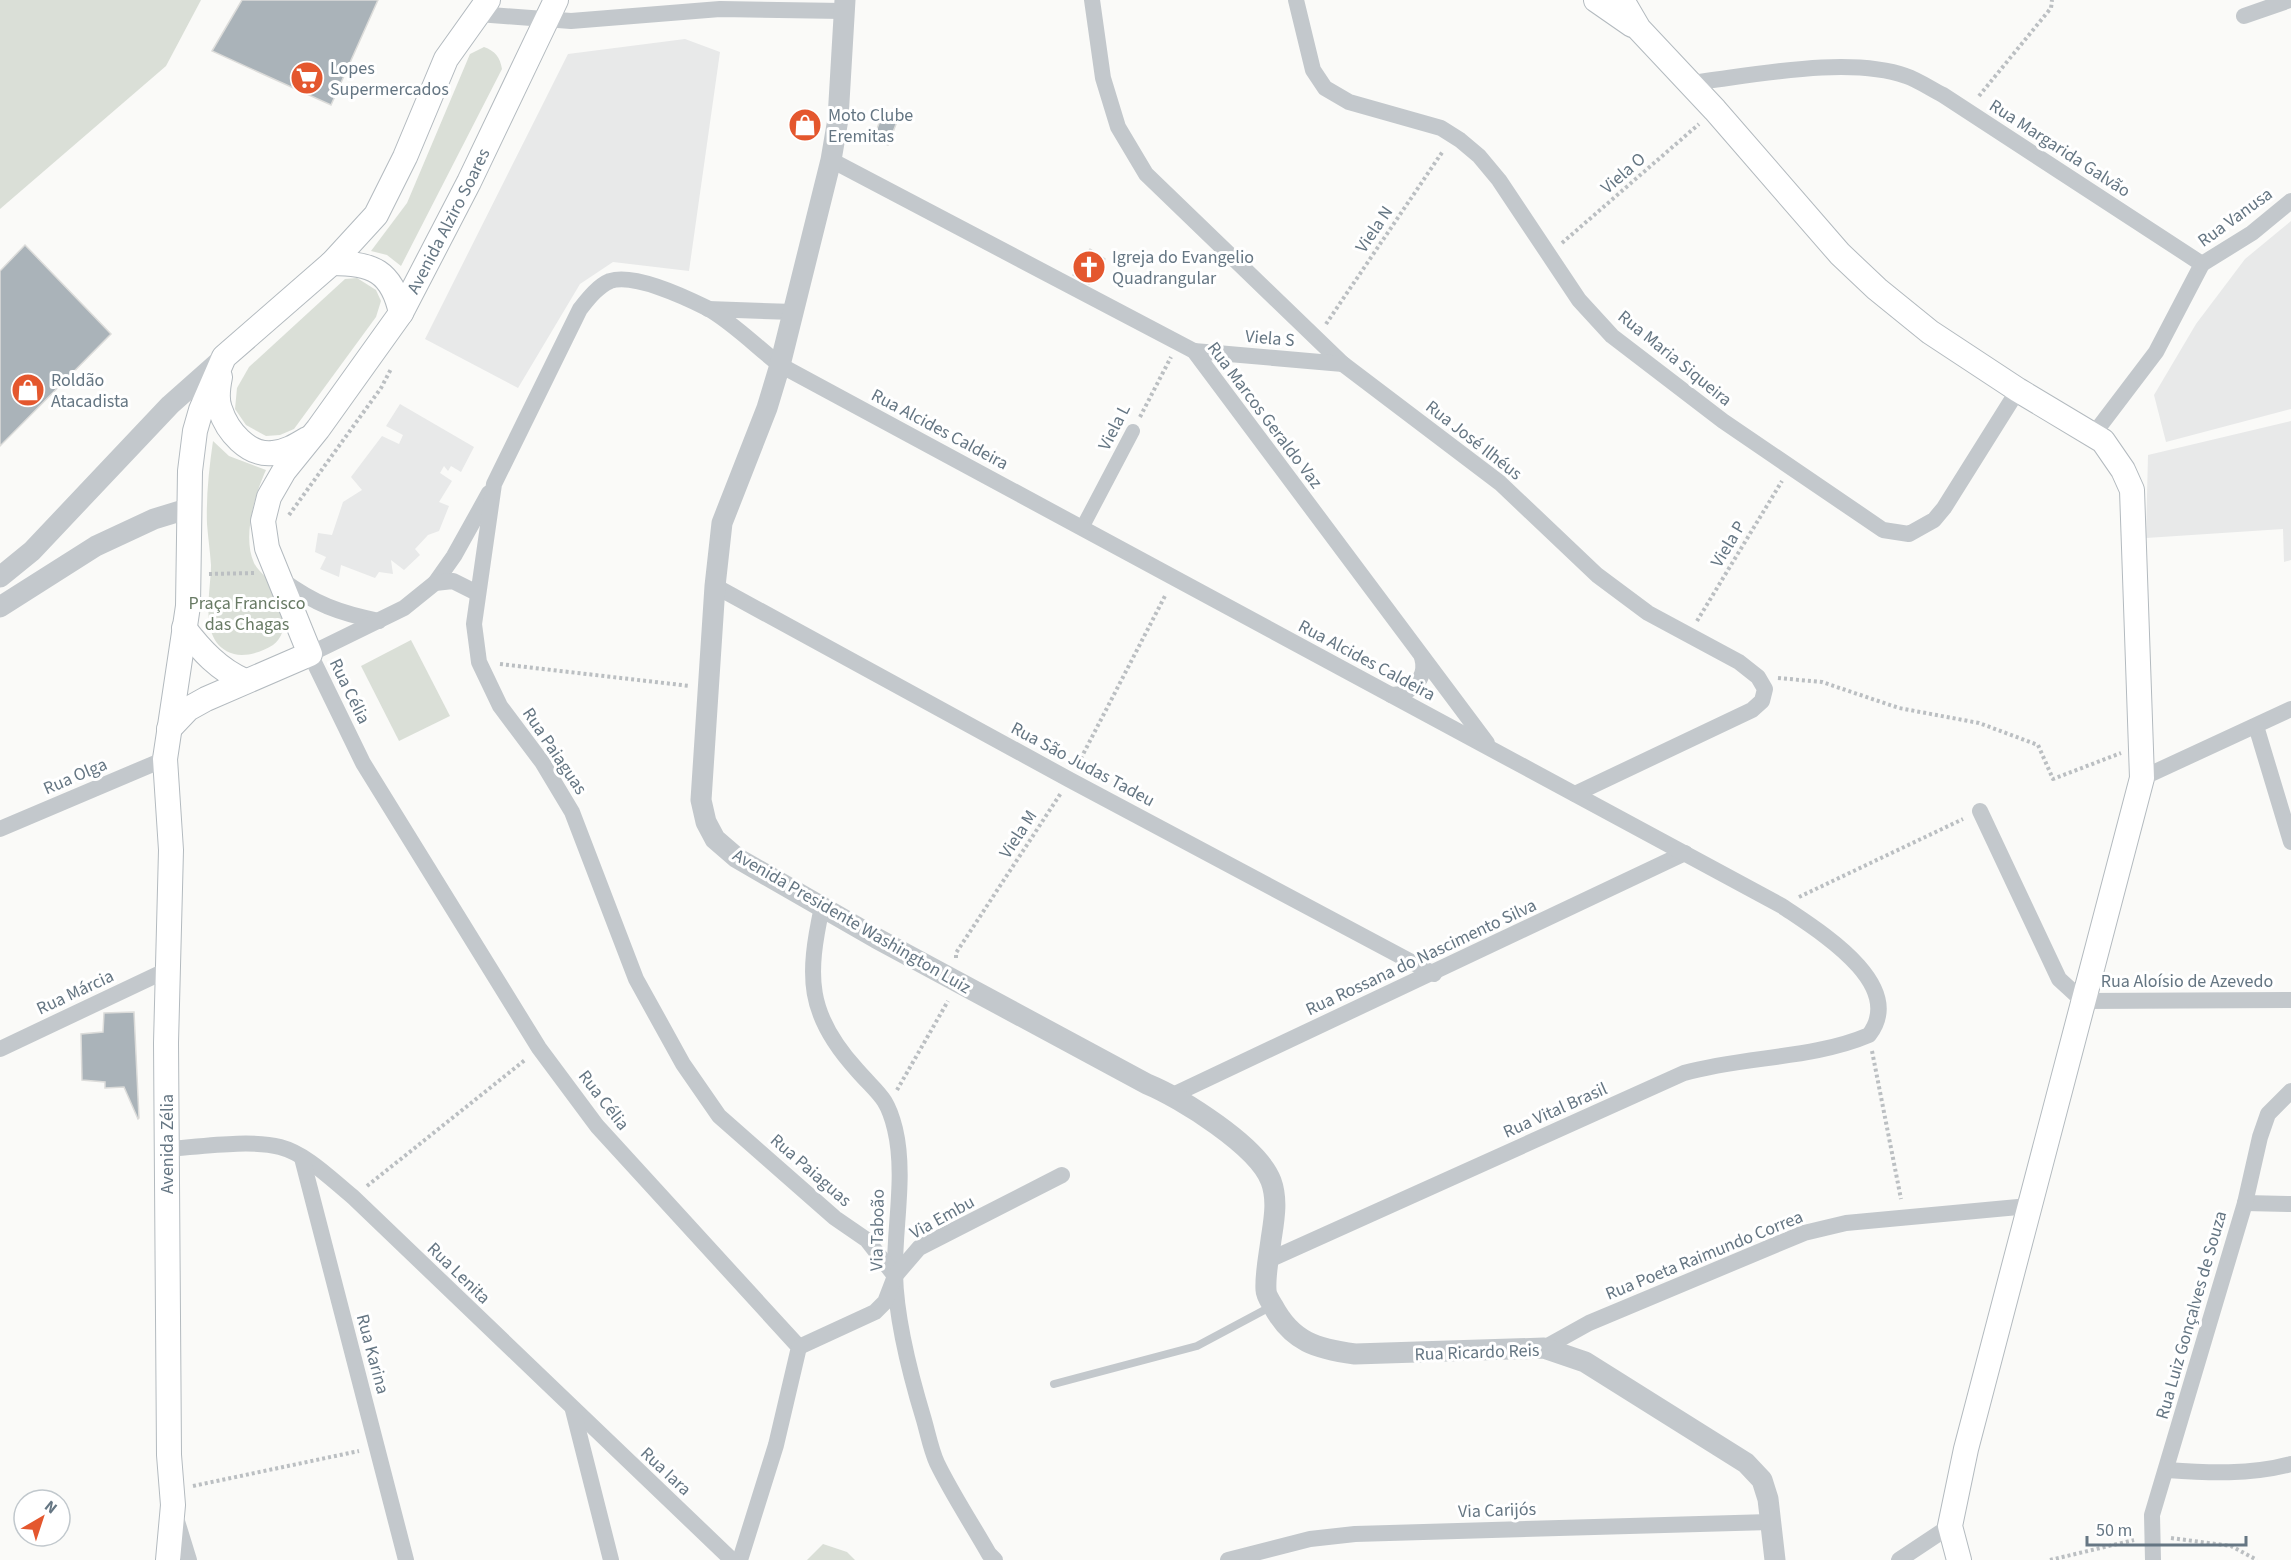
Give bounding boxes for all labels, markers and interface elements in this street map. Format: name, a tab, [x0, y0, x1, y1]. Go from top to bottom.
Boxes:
place label: Lopes Supermercados	[330, 56, 449, 102]
supermarket icon: Lopes Supermercados	[289, 60, 325, 96]
street label: Rua Margarida Galvão	[1984, 93, 2135, 203]
place label: Moto Clube Eremitas	[828, 103, 913, 149]
shop icon: Moto Clube Eremitas	[787, 107, 823, 143]
street label: Avenida Alziro Soares	[401, 144, 496, 299]
street label: Viela O	[1596, 147, 1651, 200]
street label: Rua Vanusa	[2193, 182, 2278, 253]
street label: Viela N	[1350, 201, 1399, 258]
place label: Igreja do Evangelio Quadrangular	[1112, 245, 1254, 291]
church icon: Igreja do Evangelio Quadrangular	[1071, 249, 1107, 285]
street label: Rua Maria Siqueira	[1612, 305, 1737, 412]
street label: Viela S	[1244, 324, 1296, 353]
street label: Rua Marcos Geraldo Vaz	[1201, 337, 1328, 494]
place label: Roldão Atacadista	[51, 368, 129, 414]
shop icon: Roldão Atacadista	[10, 372, 46, 408]
street label: Rua Alcides Caldeira	[867, 383, 1013, 476]
street label: Rua José Ilhéus	[1420, 395, 1527, 486]
street label: Viela L	[1092, 400, 1137, 455]
street label: Viela P	[1705, 516, 1752, 572]
park label: Praça Francisco das Chagas	[189, 591, 305, 637]
street label: Rua Alcides Caldeira	[1294, 614, 1440, 707]
street label: Rua Célia	[323, 654, 376, 728]
street label: Rua Paiaguas	[516, 703, 593, 800]
street label: Rua São Judas Tadeu	[1006, 716, 1159, 813]
street label: Rua Olga	[39, 752, 111, 801]
street label: Viela M	[994, 805, 1043, 863]
street label: Avenida Presidente Washington Luiz	[728, 843, 976, 1000]
street label: Rua Rossana do Nascimento Silva	[1302, 893, 1541, 1022]
street label: Rua Márcia	[32, 964, 118, 1021]
street label: Rua Aloísio de Azevedo	[2101, 969, 2273, 994]
street label: Rua Célia	[572, 1065, 635, 1136]
street label: Rua Vital Brasil	[1499, 1076, 1611, 1145]
street label: Avenida Zélia	[155, 1094, 180, 1194]
street label: Rua Paiaguas	[765, 1128, 857, 1213]
street label: Via Taboão	[864, 1189, 891, 1271]
street label: Via Embu	[905, 1189, 979, 1245]
street label: Rua Poeta Raimundo Correa	[1602, 1204, 1807, 1307]
street label: Rua Luiz Gonçalves de Souza	[2150, 1208, 2233, 1422]
street label: Rua Lenita	[421, 1237, 496, 1310]
street label: Rua Karina	[350, 1311, 395, 1397]
street label: Rua Ricardo Reis	[1414, 1338, 1540, 1367]
street label: Rua Iara	[635, 1441, 697, 1501]
north arrow	[12, 1488, 72, 1548]
text: N	[40, 1495, 62, 1519]
street label: Via Carijós	[1458, 1497, 1536, 1524]
scale bar	[2087, 1509, 2246, 1547]
text: 50 m	[2096, 1518, 2132, 1543]

